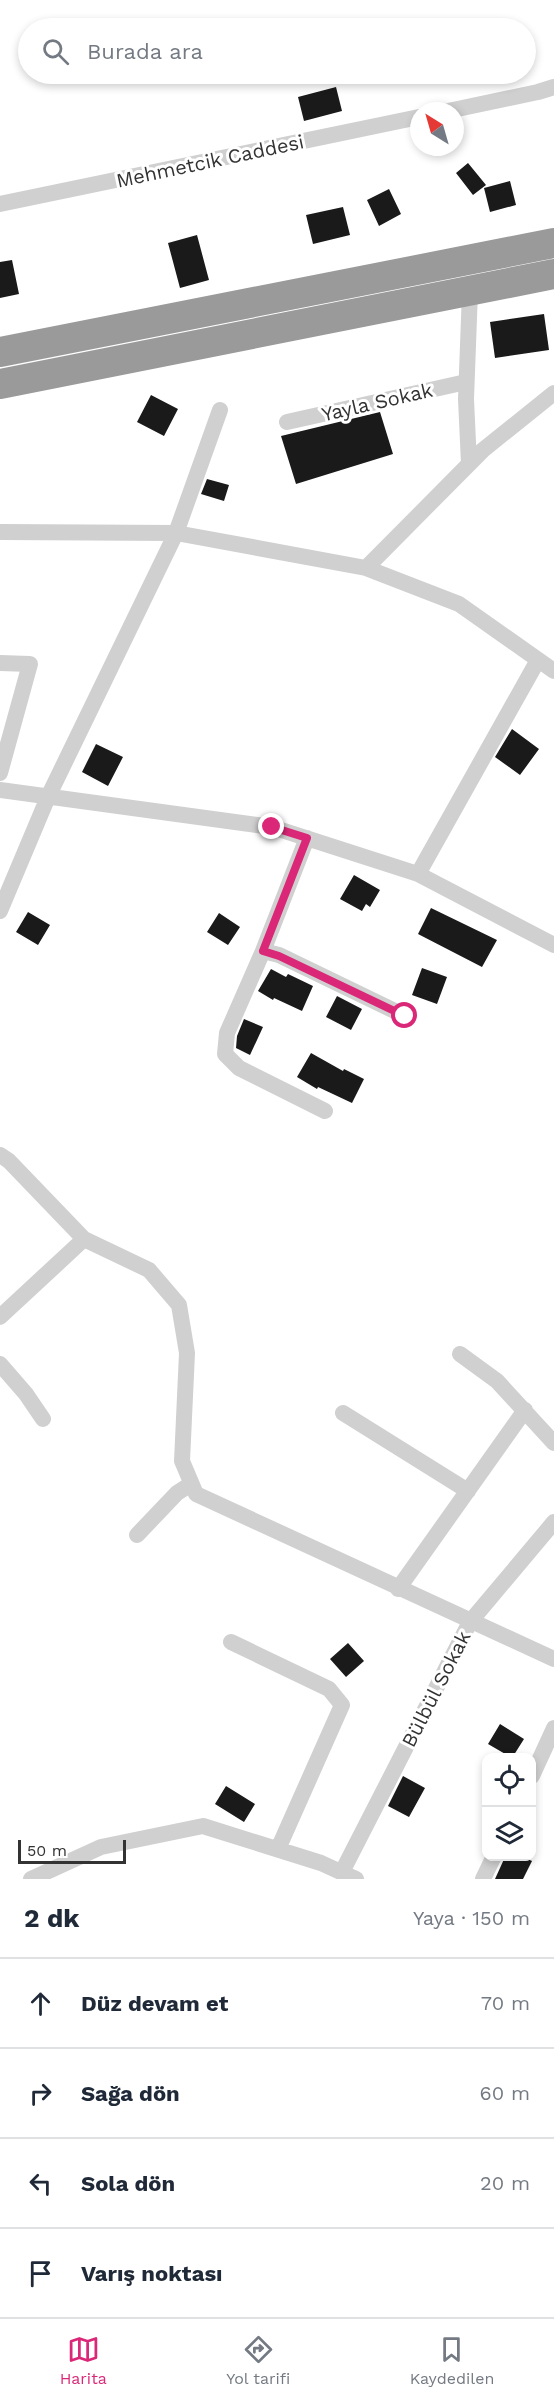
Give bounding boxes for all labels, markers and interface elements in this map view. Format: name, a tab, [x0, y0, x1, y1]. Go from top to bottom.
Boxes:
search box	[18, 18, 536, 84]
icon: search	[39, 35, 72, 68]
text: Burada ara	[87, 39, 203, 64]
north arrow	[410, 102, 464, 156]
street label: Mehmetcik Caddesi	[114, 129, 306, 193]
street label: Yayla Sokak	[319, 378, 435, 426]
route end	[258, 813, 284, 839]
route start	[391, 1002, 417, 1028]
street label: Bülbül Sokak	[396, 1627, 476, 1751]
map controls	[482, 1753, 536, 1861]
button: locate	[482, 1753, 536, 1807]
button: layers	[482, 1807, 536, 1861]
scale bar	[18, 1837, 126, 1864]
text: 50 m	[27, 1841, 67, 1860]
text: 2 dk	[24, 1903, 79, 1933]
text: Yaya · 150 m	[413, 1906, 530, 1930]
icon: ahead	[24, 1987, 57, 2020]
text: Düz devam et	[81, 1991, 228, 2016]
text: 70 m	[481, 1991, 530, 2015]
icon: right	[24, 2077, 57, 2110]
text: Sağa dön	[81, 2081, 180, 2106]
text: 60 m	[480, 2081, 530, 2105]
icon: left	[24, 2167, 57, 2200]
text: Sola dön	[81, 2171, 175, 2196]
text: 20 m	[480, 2171, 530, 2195]
icon: arrive	[24, 2257, 57, 2290]
text: Varış noktası	[81, 2261, 223, 2286]
tab: Harita	[60, 2333, 107, 2388]
tab: Yol tarifi	[226, 2333, 290, 2388]
tab: Kaydedilen	[410, 2333, 494, 2388]

